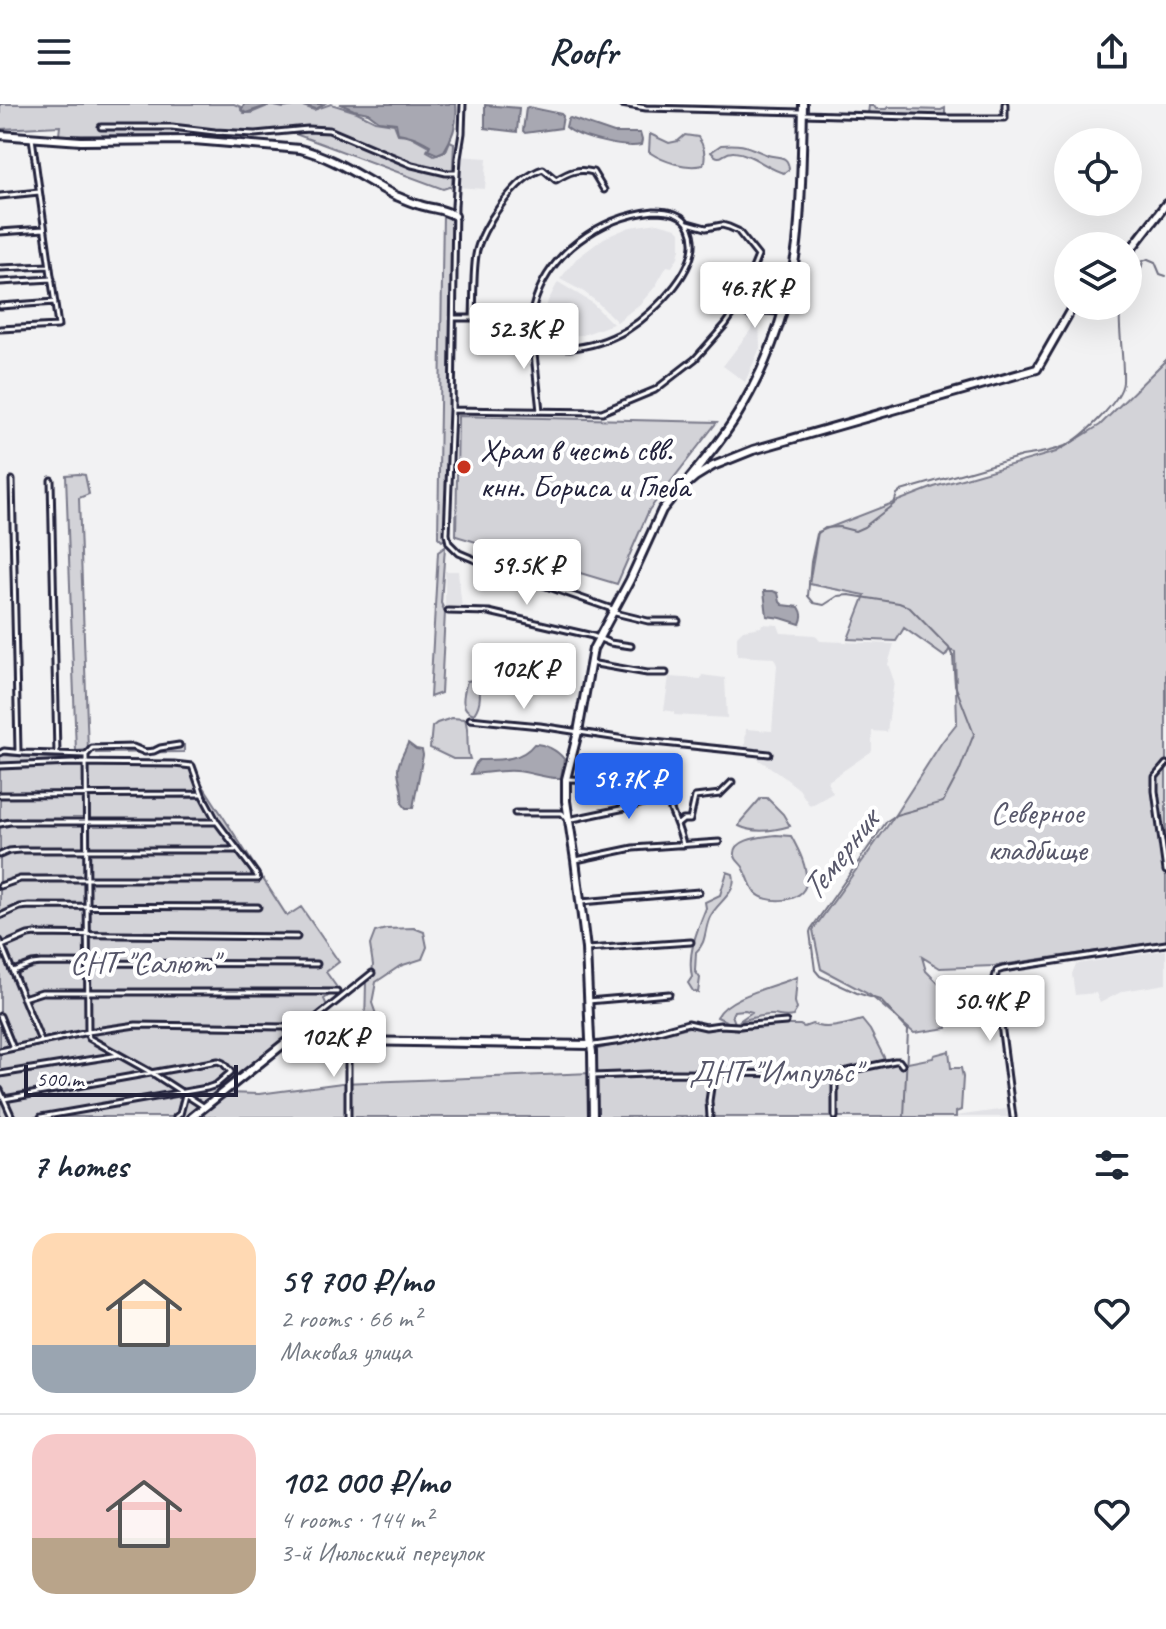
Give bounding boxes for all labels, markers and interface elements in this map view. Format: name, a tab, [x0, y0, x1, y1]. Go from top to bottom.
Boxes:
text: Roofr	[548, 29, 618, 75]
icon: menu	[32, 30, 76, 74]
icon: share	[1090, 30, 1134, 74]
map controls	[1054, 128, 1142, 320]
button: locate	[1054, 128, 1142, 216]
button: layers	[1054, 232, 1142, 320]
pin: 46.7K ₽	[681, 262, 829, 330]
text: 46.7K ₽	[718, 271, 792, 304]
pin: 52.3K ₽	[450, 303, 598, 371]
text: 52.3K ₽	[488, 312, 560, 345]
place label: Храм в честь свв. кнн. Бориса и Глеба	[480, 429, 692, 507]
marker: Храм в честь свв. кнн. Бориса и Глеба	[455, 458, 473, 476]
pin: 59.5K ₽	[453, 539, 601, 607]
text: 59.5K ₽	[491, 548, 563, 581]
pin: 102K ₽	[459, 643, 589, 711]
text: 102K ₽	[490, 652, 558, 685]
pin: 59.7K ₽	[555, 753, 703, 821]
text: 59.7K ₽	[593, 762, 665, 795]
park label: Северное кладбище	[987, 792, 1089, 870]
water label: Темерник	[790, 796, 892, 909]
park label: СНТ "Салют"	[70, 942, 225, 983]
pin: 50.4K ₽	[916, 975, 1064, 1043]
text: 50.4K ₽	[954, 984, 1026, 1017]
pin: 102K ₽	[269, 1011, 399, 1079]
text: 102K ₽	[300, 1020, 368, 1053]
park label: ДНТ "Импульс"	[689, 1051, 867, 1092]
scale bar	[24, 1061, 238, 1097]
text: 500 m	[36, 1065, 83, 1093]
icon: filters	[1090, 1143, 1134, 1187]
text: 7 homes	[32, 1144, 128, 1187]
text: 59 700 ₽/mo	[280, 1259, 433, 1302]
icon: home	[96, 1265, 192, 1361]
icon: heart	[1090, 1291, 1134, 1335]
text: 2 rooms · 66 m²	[280, 1302, 421, 1335]
text: Маковая улица	[280, 1335, 411, 1368]
text: 102 000 ₽/mo	[280, 1460, 449, 1503]
icon: home	[96, 1466, 192, 1562]
icon: heart	[1090, 1492, 1134, 1536]
text: 4 rooms · 144 m²	[280, 1503, 432, 1536]
text: 3-й Июльский переулок	[280, 1536, 483, 1569]

